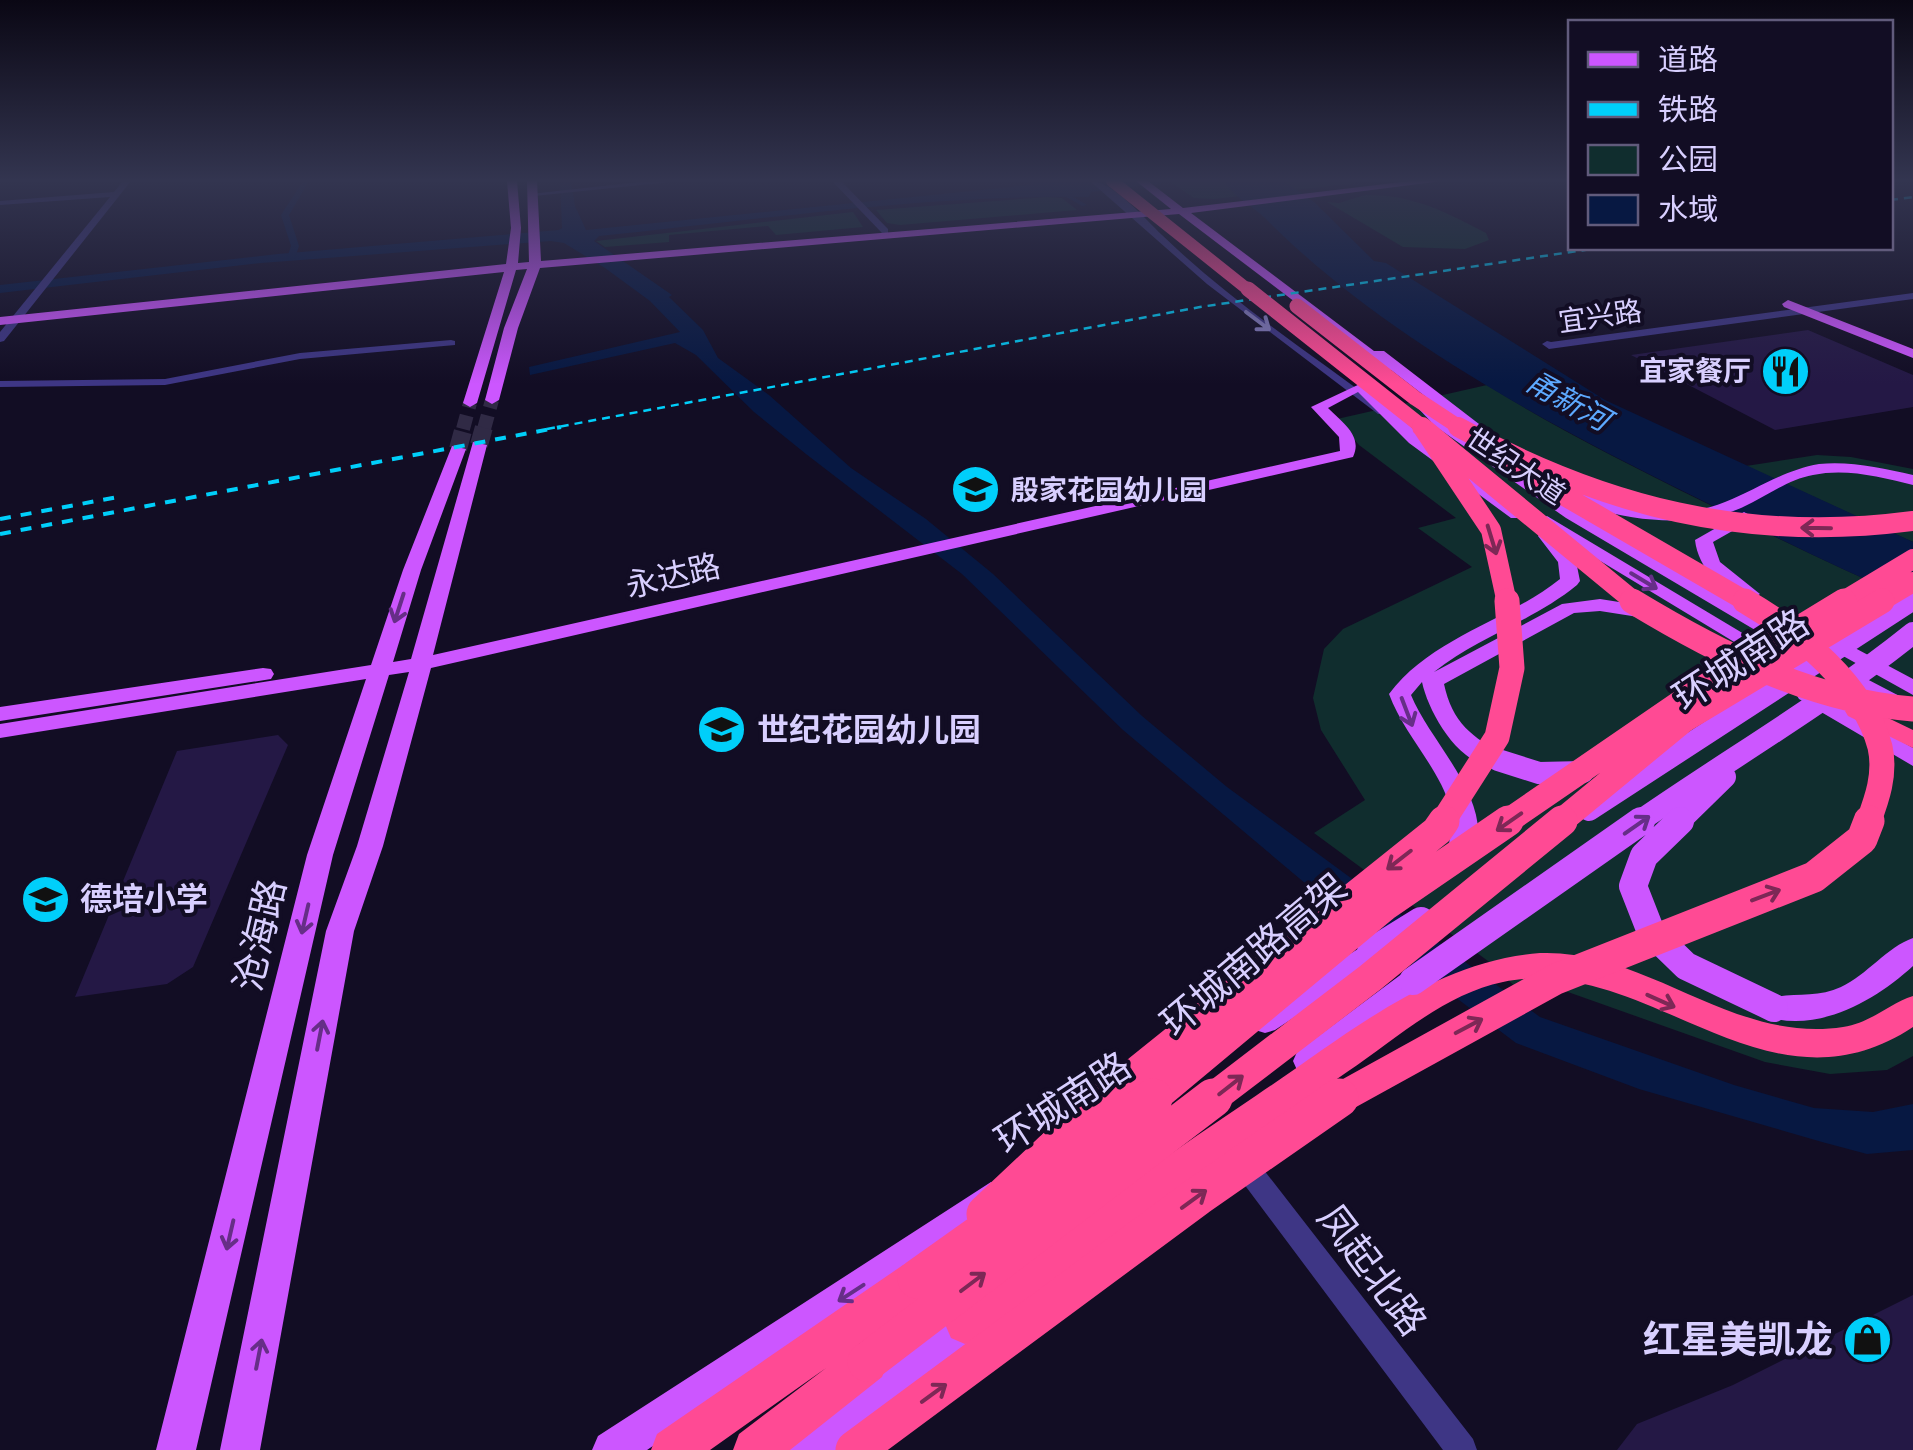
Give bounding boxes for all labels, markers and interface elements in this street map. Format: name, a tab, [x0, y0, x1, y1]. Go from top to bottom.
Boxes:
legend	[1568, 20, 1893, 250]
text: 道路	[1658, 38, 1718, 81]
text: 铁路	[1658, 88, 1718, 131]
text: 公园	[1658, 138, 1718, 181]
text: 水域	[1658, 188, 1718, 231]
street label: 宜兴路	[1556, 291, 1644, 342]
one-way arrow	[1244, 310, 1271, 331]
restaurant icon: 宜家餐厅	[1760, 345, 1812, 397]
place label: 宜家餐厅	[1639, 352, 1751, 391]
water label: 甬新河	[1518, 360, 1622, 444]
street label: 世纪大道	[1458, 419, 1573, 514]
school or university icon: 殷家花园幼儿园	[950, 464, 1002, 516]
place label: 殷家花园幼儿园	[1011, 471, 1207, 510]
one-way arrow	[1801, 519, 1833, 538]
one-way arrow	[1484, 524, 1502, 556]
street label: 永达路	[621, 543, 725, 608]
one-way arrow	[1628, 572, 1658, 592]
one-way arrow	[389, 592, 407, 624]
street label: 环城南路	[1663, 596, 1819, 723]
one-way arrow	[1399, 696, 1417, 727]
school or university icon: 世纪花园幼儿园	[696, 704, 748, 756]
place label: 世纪花园幼儿园	[757, 707, 981, 752]
one-way arrow	[1495, 811, 1523, 832]
one-way arrow	[1622, 815, 1650, 836]
one-way arrow	[1387, 849, 1413, 871]
street label: 环城南路高架	[1149, 861, 1358, 1048]
school or university icon: 德培小学	[19, 873, 71, 925]
street label: 沧海路	[221, 873, 298, 996]
place label: 德培小学	[80, 876, 208, 921]
one-way arrow	[1750, 885, 1781, 903]
one-way arrow	[295, 902, 313, 934]
one-way arrow	[1645, 993, 1676, 1011]
one-way arrow	[1453, 1015, 1483, 1035]
one-way arrow	[312, 1020, 331, 1052]
street label: 环城南路	[985, 1039, 1141, 1166]
one-way arrow	[1217, 1075, 1244, 1096]
one-way arrow	[1180, 1188, 1207, 1209]
street label: 凤起北路	[1305, 1193, 1439, 1346]
one-way arrow	[220, 1218, 238, 1250]
one-way arrow	[959, 1271, 985, 1293]
one-way arrow	[837, 1283, 865, 1304]
place label: 红星美凯龙	[1643, 1313, 1833, 1366]
shop icon: 红星美凯龙	[1842, 1314, 1894, 1366]
one-way arrow	[250, 1339, 269, 1371]
one-way arrow	[919, 1383, 947, 1404]

